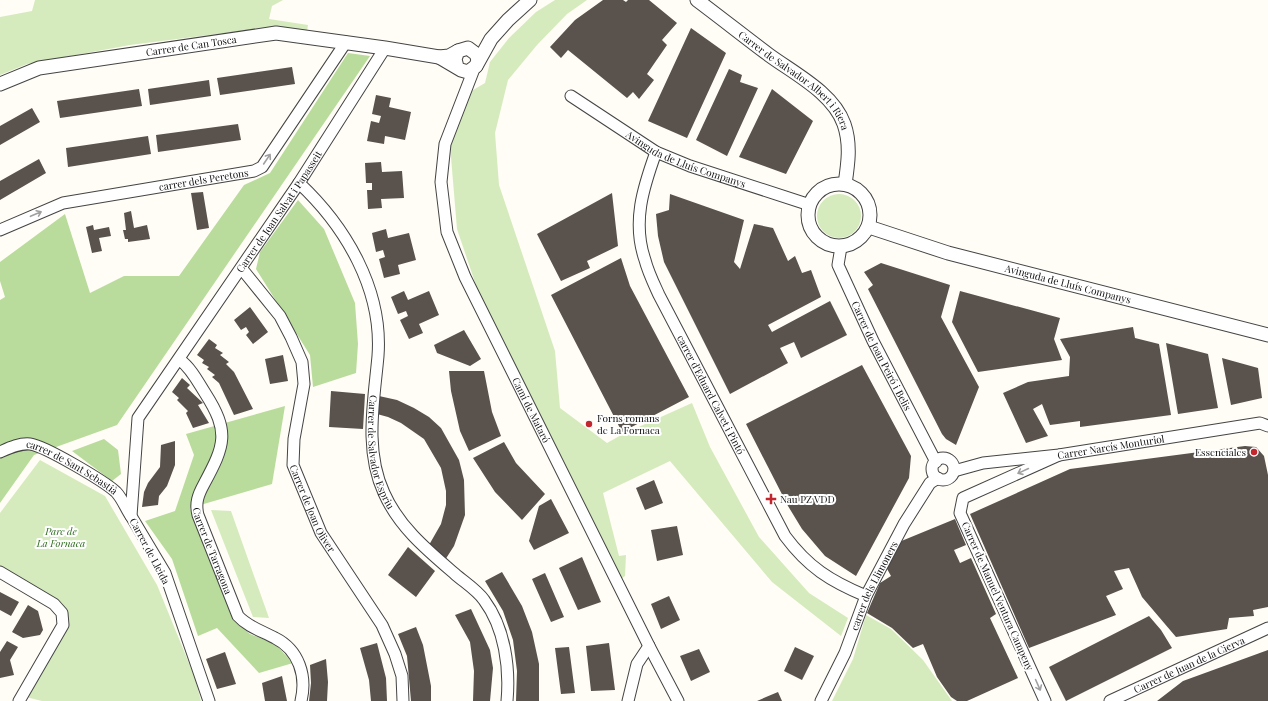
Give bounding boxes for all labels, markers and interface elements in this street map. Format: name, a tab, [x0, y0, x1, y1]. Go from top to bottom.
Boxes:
street label: Carrer de Salvador Albert i Riera	[736, 27, 852, 132]
street label: Carrer de Can Tosca	[145, 32, 237, 59]
street label: Avinguda de Lluís Companys	[622, 127, 748, 191]
street label: Carrer de Joan Salvat i Papasseit	[233, 147, 325, 275]
one-way arrow	[263, 153, 272, 164]
street label: carrer dels Peretons	[158, 165, 249, 194]
one-way arrow	[29, 210, 41, 218]
street label: Avinguda de Lluís Companys	[1002, 261, 1132, 307]
street label: Carrer de Joan Peiró i Belis	[849, 299, 915, 413]
street label: carrer d'Eduard Calvet i Pintó	[674, 332, 748, 457]
street label: Camí de Mataró	[509, 375, 554, 446]
street label: Carrer de Salvador Espriu	[365, 394, 398, 512]
place label: Forns romans de La Fornaca	[597, 411, 660, 437]
marker: Forns romans de La Fornaca	[584, 419, 594, 429]
street label: Carrer Narcís Monturiol	[1056, 431, 1166, 462]
street label: carrer de Sant Sebastià	[26, 437, 121, 498]
place label: Essenciales	[1195, 445, 1246, 459]
marker: Essenciales	[1249, 447, 1259, 457]
street label: Carrer de Joan Oliver	[286, 462, 339, 555]
one-way arrow	[1018, 468, 1030, 475]
place label: Nau PZ VDD	[780, 492, 835, 506]
marker: Nau PZ VDD	[765, 493, 777, 505]
street label: Carrer de Tarragona	[190, 506, 236, 596]
street label: Carrer de Lleida	[127, 515, 173, 587]
street label: Carrer de Manuel Ventura Campeny	[959, 519, 1037, 673]
park label: Parc de La Fornaca	[36, 524, 85, 550]
street label: carrer dels Llimoners	[847, 539, 901, 632]
street label: Carrer de Juan de la Cierva	[1131, 633, 1247, 696]
one-way arrow	[1035, 679, 1042, 691]

